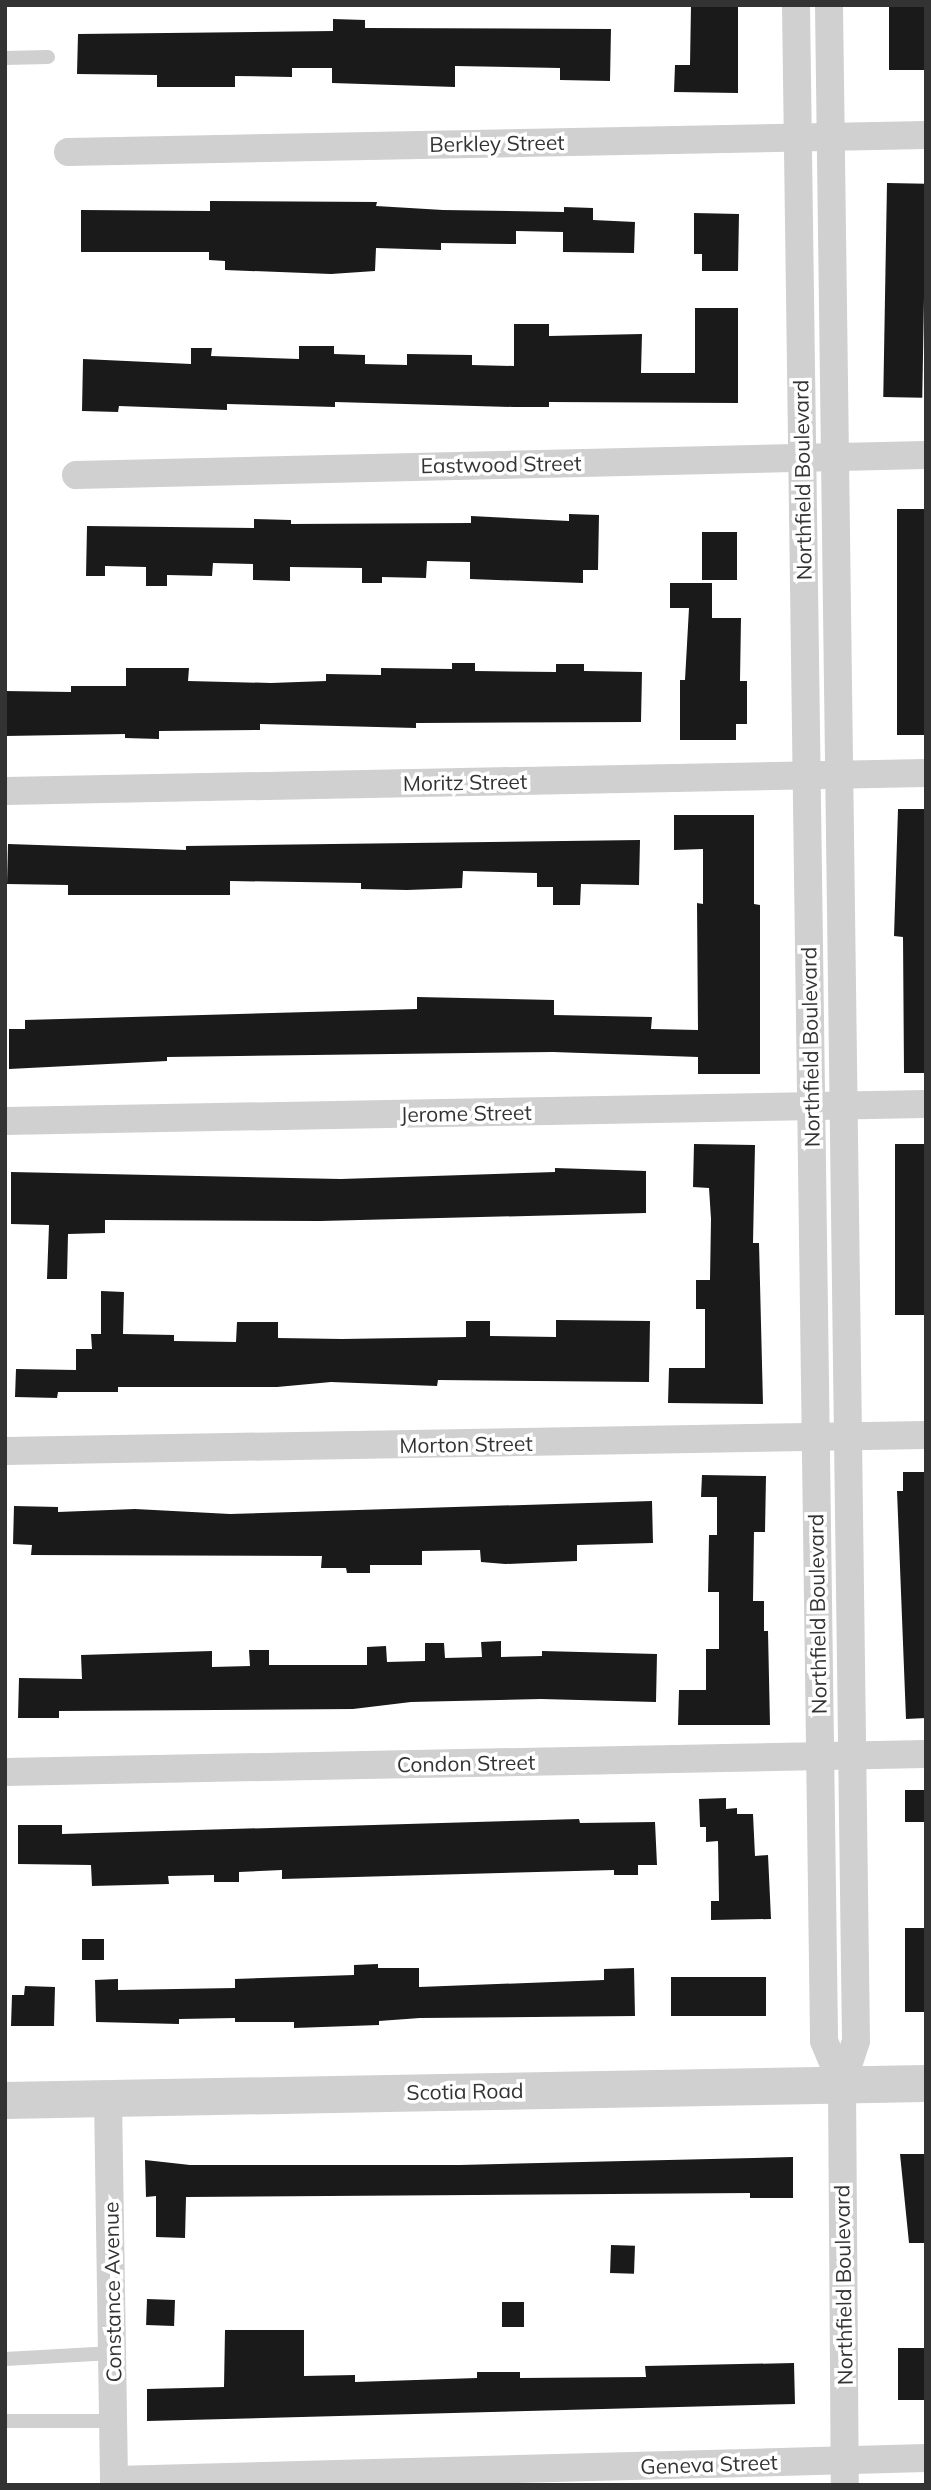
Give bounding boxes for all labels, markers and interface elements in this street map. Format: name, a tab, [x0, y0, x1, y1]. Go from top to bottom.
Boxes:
street label: Berkley Street	[429, 129, 565, 157]
street label: Northfield Boulevard	[788, 380, 816, 580]
street label: Eastwood Street	[420, 450, 582, 478]
street label: Moritz Street	[403, 768, 527, 796]
street label: Northfield Boulevard	[796, 947, 824, 1147]
street label: Jerome Street	[400, 1099, 532, 1127]
street label: Morton Street	[399, 1430, 533, 1458]
street label: Northfield Boulevard	[803, 1514, 831, 1714]
street label: Condon Street	[397, 1749, 535, 1777]
street label: Scotia Road	[406, 2077, 524, 2105]
street label: Northfield Boulevard	[829, 2185, 857, 2385]
street label: Constance Avenue	[98, 2201, 126, 2383]
street label: Geneva Street	[640, 2449, 778, 2479]

